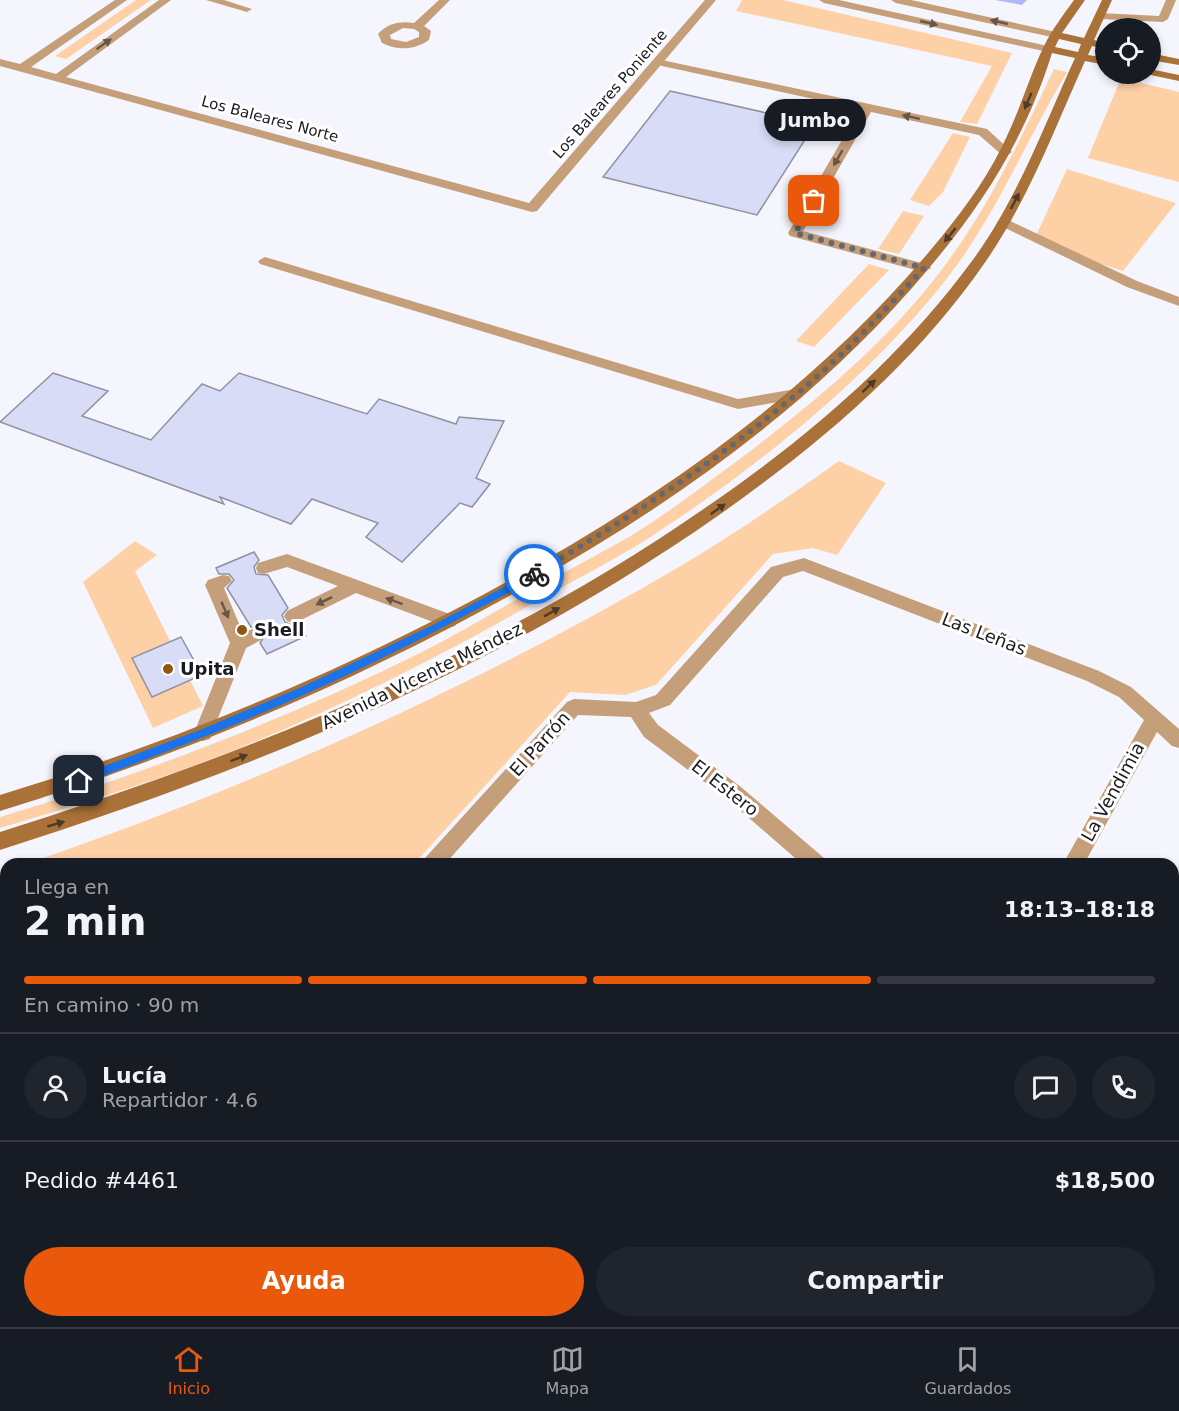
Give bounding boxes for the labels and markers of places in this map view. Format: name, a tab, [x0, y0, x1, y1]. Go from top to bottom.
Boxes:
callout: Jumbo	[763, 99, 865, 141]
pin	[788, 175, 839, 226]
place label: Shell	[254, 619, 304, 640]
marker: Shell	[235, 623, 249, 637]
place label: Upita	[180, 658, 234, 679]
marker: Upita	[161, 662, 175, 676]
pin	[53, 755, 104, 806]

